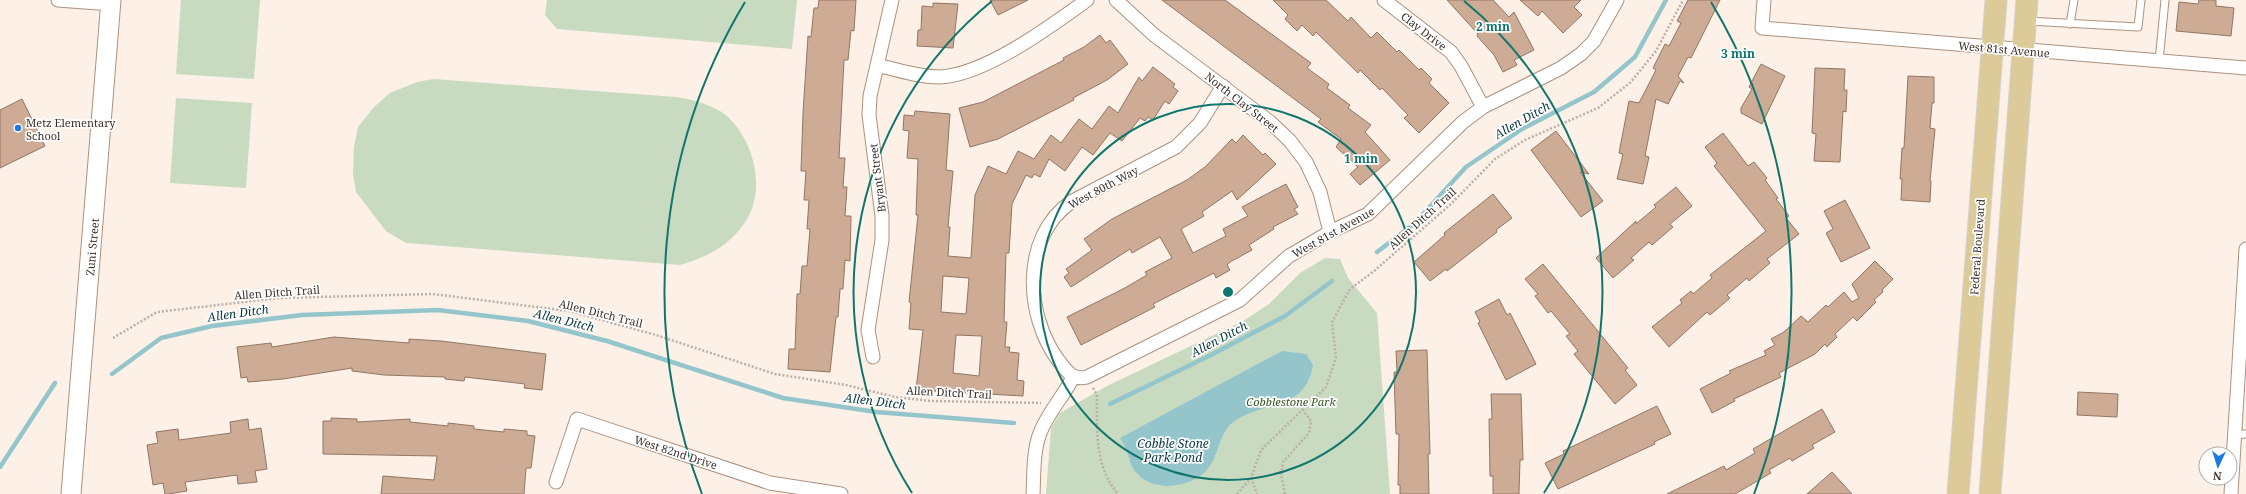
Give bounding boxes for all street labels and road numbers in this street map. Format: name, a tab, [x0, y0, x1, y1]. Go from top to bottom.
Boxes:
street label: Clay Drive	[1398, 8, 1450, 54]
street label: West 81st Avenue	[1958, 38, 2050, 60]
street label: North Clay Street	[1202, 69, 1282, 136]
street label: Bryant Street	[865, 143, 889, 213]
street label: West 80th Way	[1065, 162, 1141, 212]
street label: Allen Ditch Trail	[1385, 183, 1459, 252]
street label: Federal Boulevard	[1966, 198, 1988, 296]
street label: West 81st Avenue	[1289, 203, 1377, 261]
street label: Zuni Street	[82, 218, 102, 276]
street label: Allen Ditch Trail	[234, 281, 321, 302]
street label: Allen Ditch Trail	[558, 296, 644, 330]
street label: Allen Ditch Trail	[906, 382, 993, 402]
street label: West 82nd Drive	[633, 432, 720, 473]

